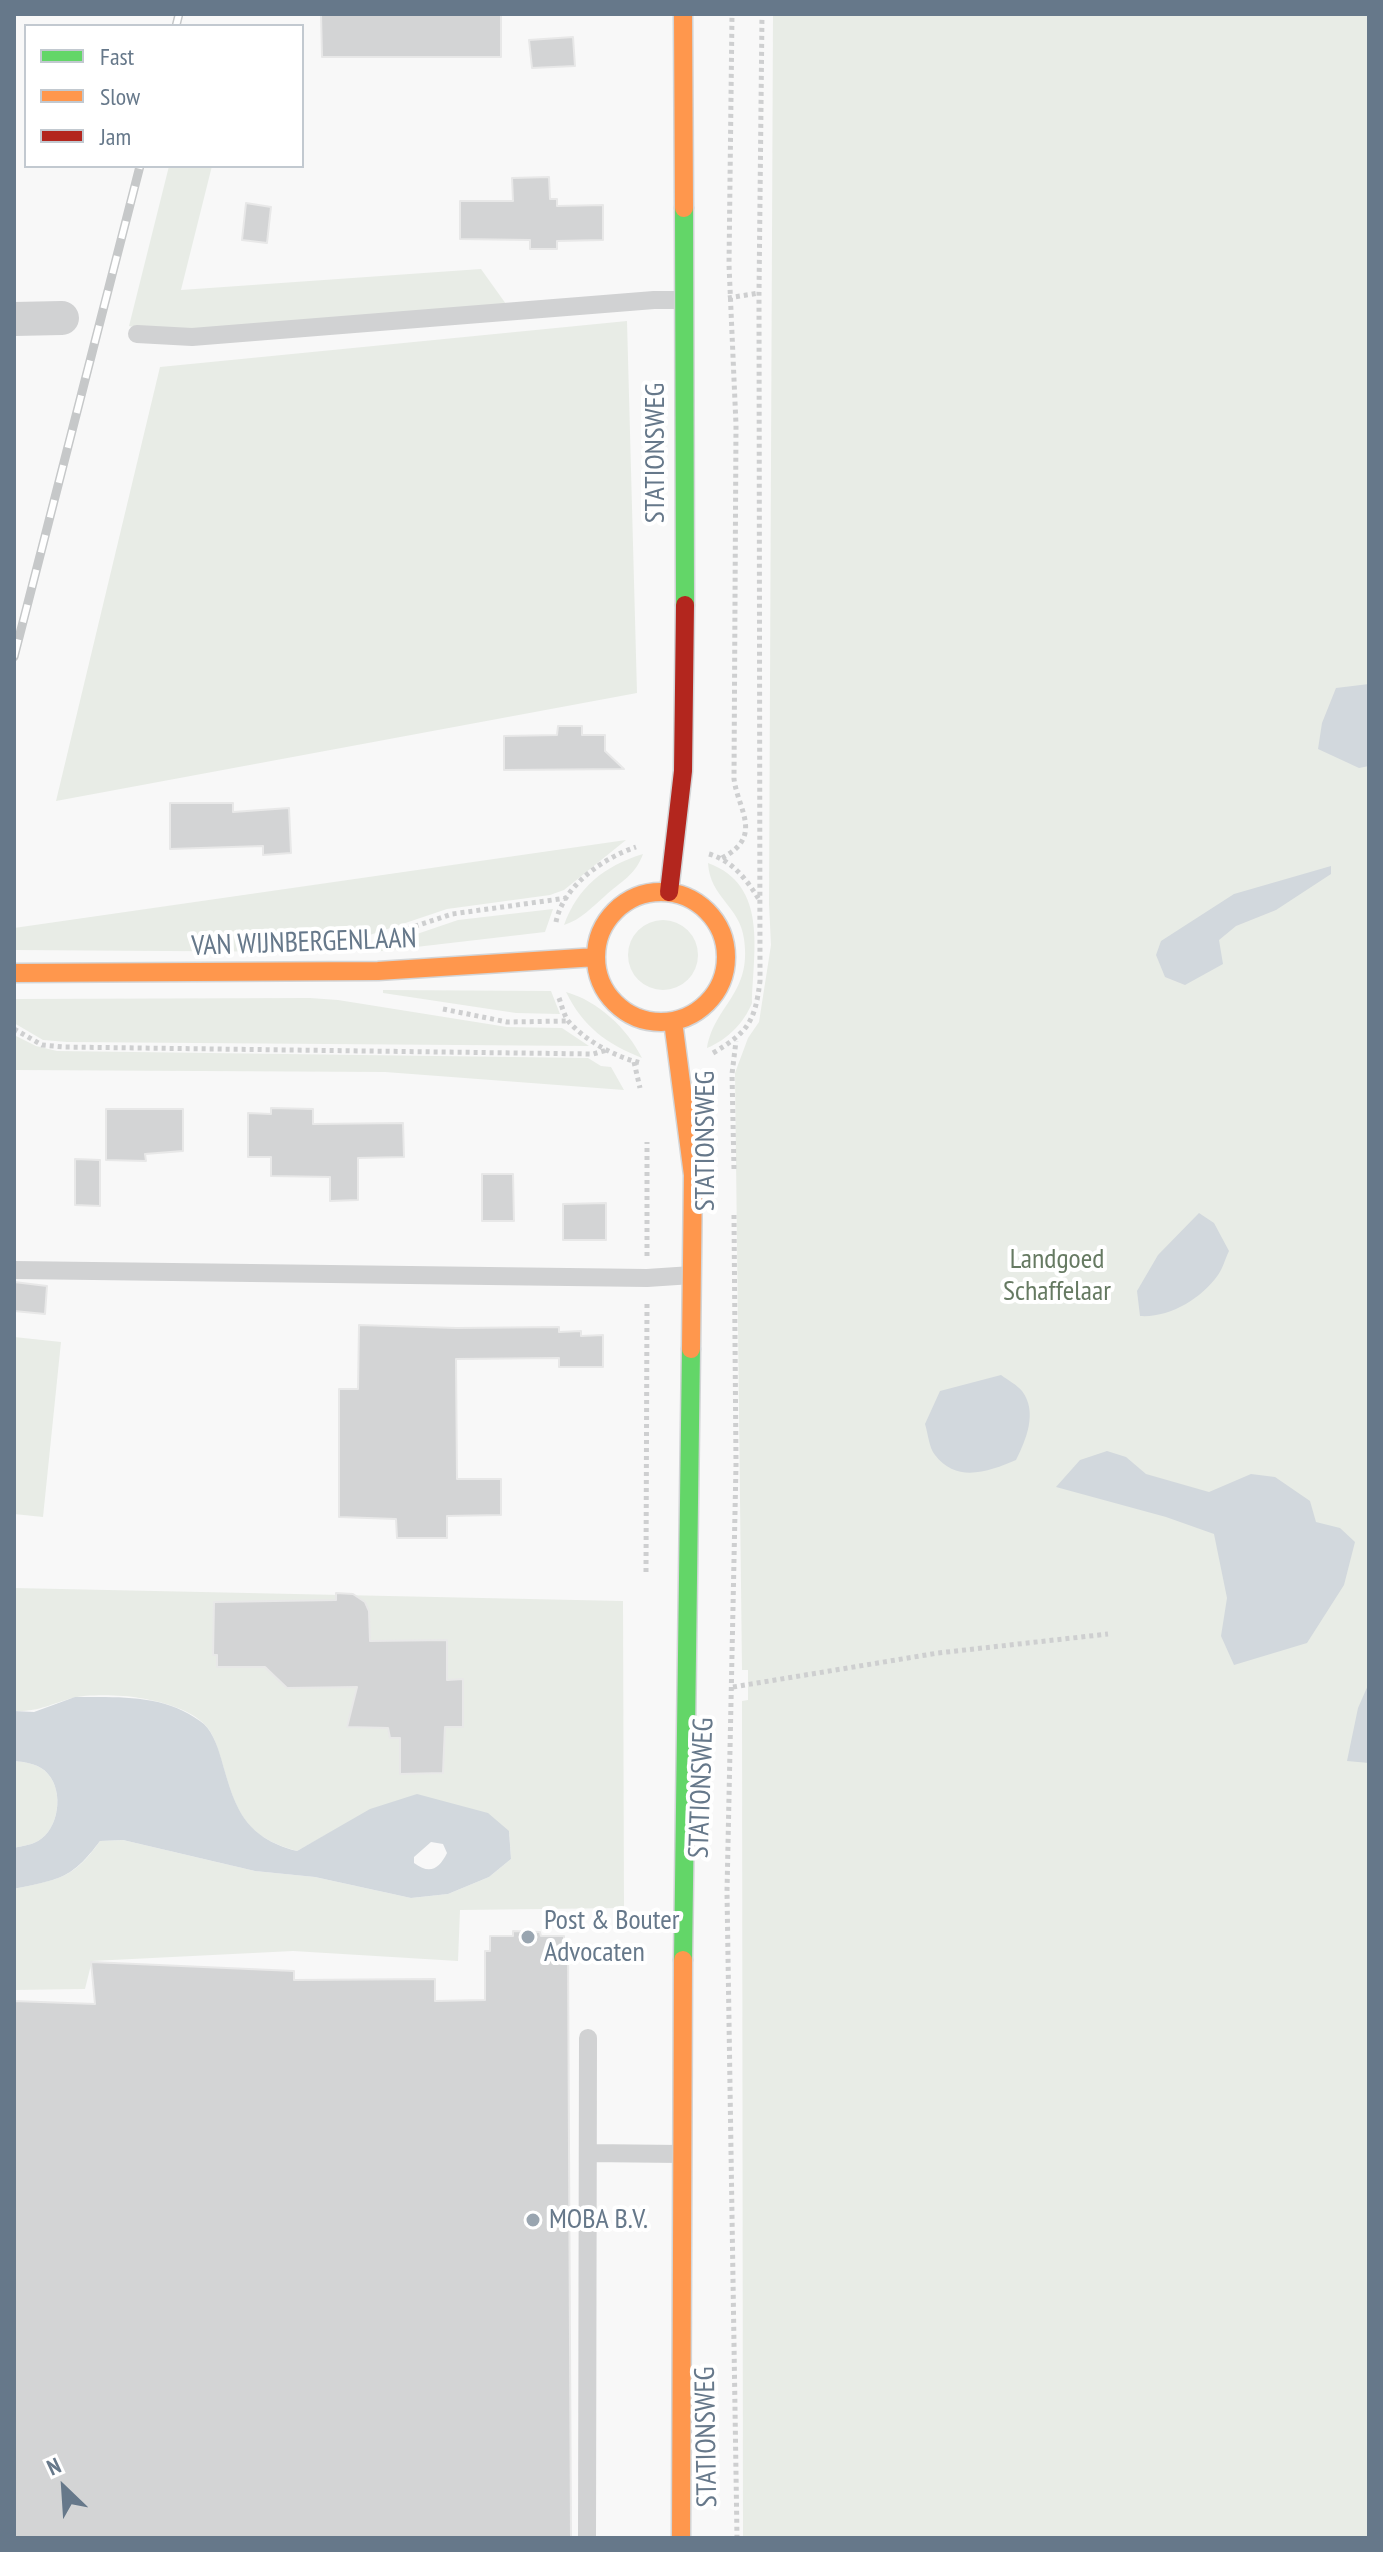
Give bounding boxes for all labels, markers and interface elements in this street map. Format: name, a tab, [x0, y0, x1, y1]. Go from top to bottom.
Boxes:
legend	[24, 24, 304, 168]
text: Fast	[100, 41, 134, 72]
text: Slow	[100, 81, 140, 112]
text: Jam	[100, 121, 131, 152]
street label: STATIONSWEG	[639, 383, 673, 523]
street label: VAN WIJNBERGENLAAN	[191, 922, 417, 964]
street label: STATIONSWEG	[689, 1071, 723, 1211]
park label: Landgoed Schaffelaar	[1003, 1243, 1111, 1309]
street label: STATIONSWEG	[683, 1717, 721, 1859]
place label: Post & Bouter Advocaten	[544, 1904, 679, 1970]
marker: Post & Bouter Advocaten	[519, 1928, 537, 1946]
place label: MOBA B.V.	[549, 2203, 648, 2237]
marker: MOBA B.V.	[524, 2211, 542, 2229]
street label: STATIONSWEG	[689, 2366, 725, 2508]
north arrow	[24, 2448, 104, 2528]
text: N	[43, 2451, 65, 2481]

